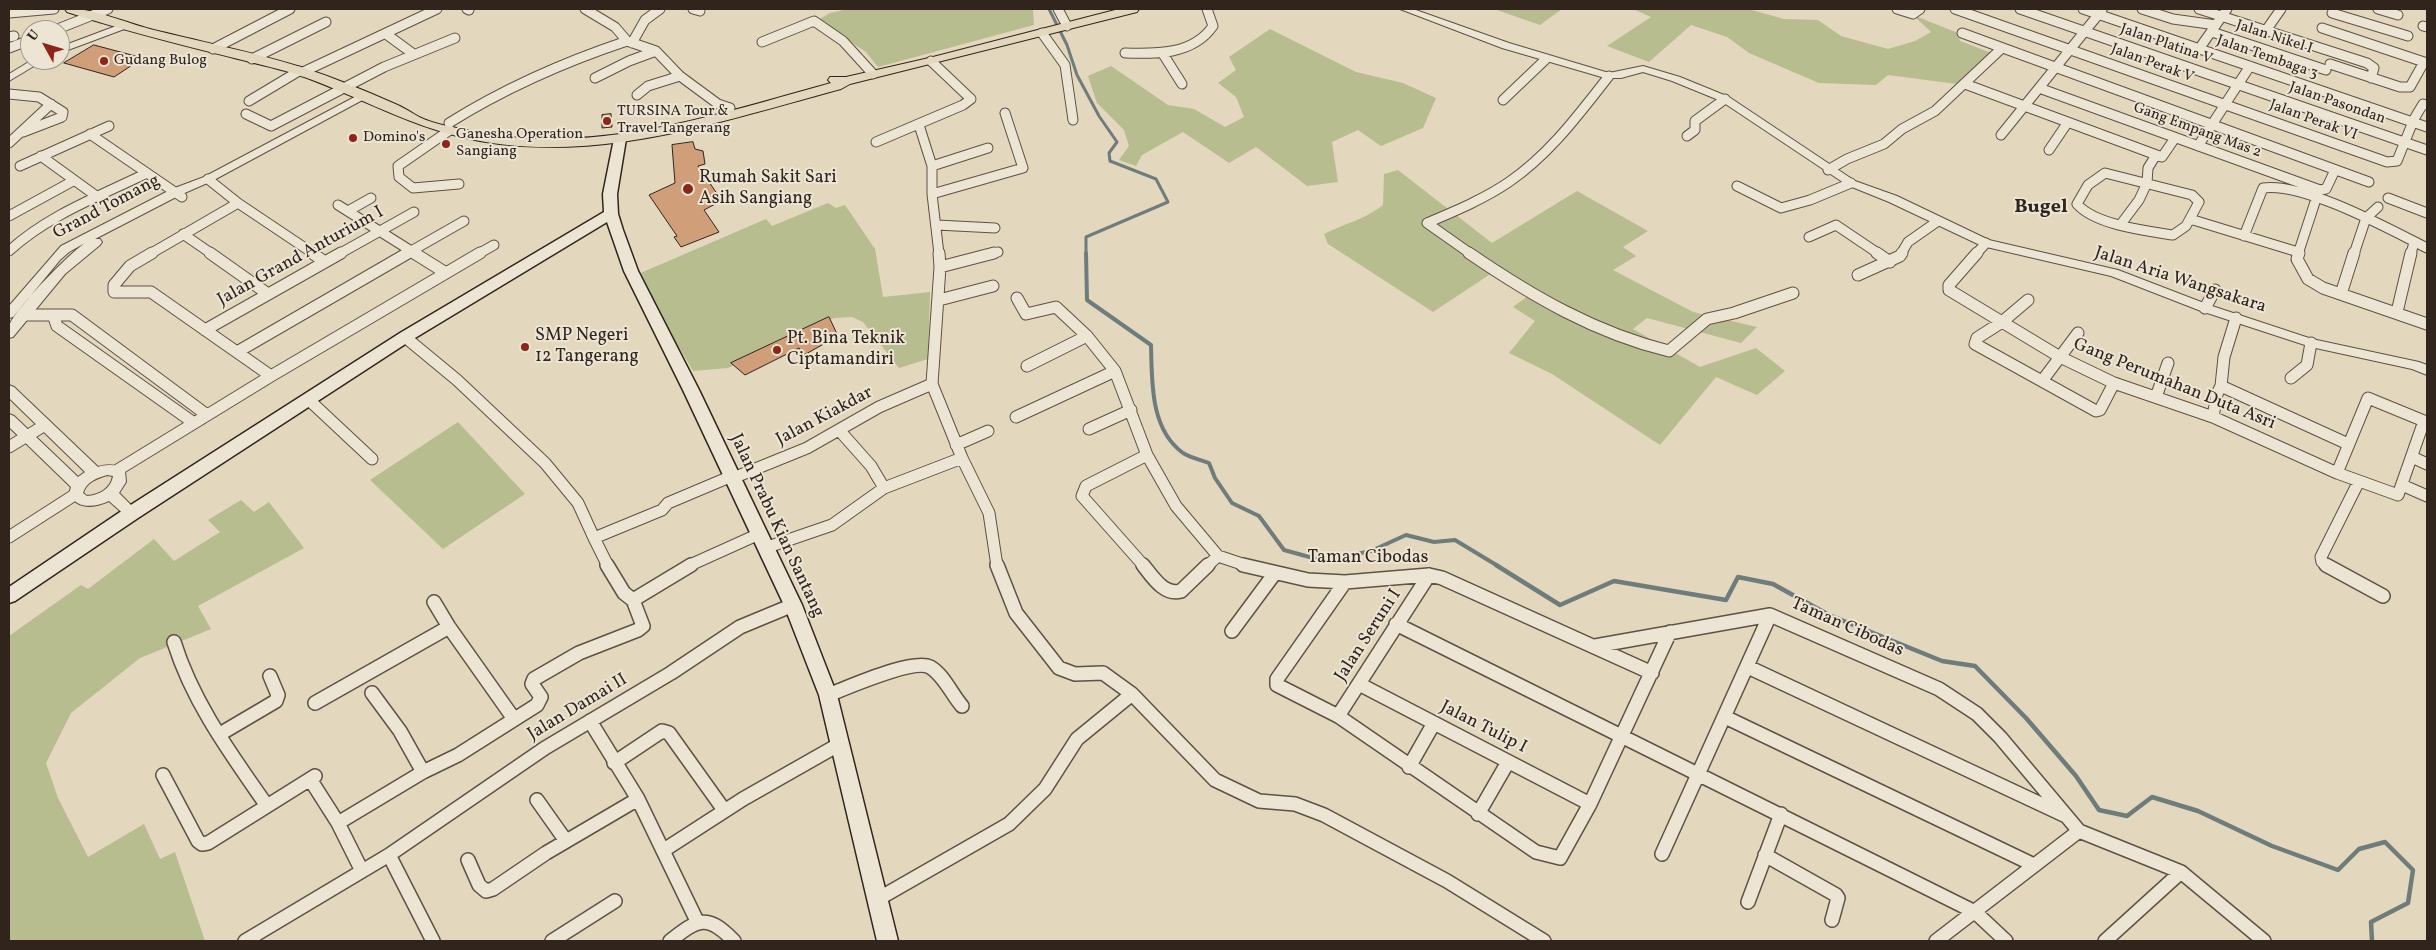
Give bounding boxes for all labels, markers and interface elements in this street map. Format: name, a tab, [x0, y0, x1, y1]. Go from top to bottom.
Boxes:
street label: Jalan Nikel I	[2233, 17, 2315, 59]
north arrow	[20, 20, 70, 70]
street label: Jalan Platina V	[2118, 21, 2214, 69]
text: U	[23, 26, 44, 46]
street label: Jalan Tembaga 3	[2214, 32, 2320, 84]
street label: Jalan Perak V	[2108, 41, 2196, 87]
place label: Gudang Bulog	[114, 52, 207, 70]
marker: Gudang Bulog	[98, 55, 110, 67]
street label: Jalan Pasondan	[2286, 79, 2388, 129]
street label: Jalan Perak VI	[2267, 97, 2359, 145]
street label: Gang Empang Mas 2	[2131, 99, 2263, 163]
place label: TURSINA Tour & Travel Tangerang	[617, 103, 730, 138]
marker: TURSINA Tour & Travel Tangerang	[601, 115, 613, 127]
place label: Ganesha Operation Sangiang	[456, 126, 583, 161]
place label: Domino's	[363, 129, 425, 147]
marker: Domino's	[347, 132, 359, 144]
marker: Ganesha Operation Sangiang	[440, 138, 452, 150]
place label: Rumah Sakit Sari Asih Sangiang	[699, 168, 837, 210]
street label: Grand Tomang	[50, 171, 164, 245]
marker: Rumah Sakit Sari Asih Sangiang	[681, 182, 695, 196]
district label: Bugel	[2014, 196, 2068, 220]
street label: Jalan Grand Anturium I	[214, 202, 388, 312]
street label: Jalan Aria Wangsakara	[2091, 243, 2269, 319]
place label: SMP Negeri 12 Tangerang	[535, 326, 639, 368]
place label: Pt. Bina Teknik Ciptamandiri	[787, 329, 905, 372]
street label: Gang Perumahan Duta Asri	[2070, 334, 2278, 436]
marker: SMP Negeri 12 Tangerang	[519, 341, 531, 353]
marker: Pt. Bina Teknik Ciptamandiri	[771, 344, 783, 356]
street label: Jalan Kiakdar	[773, 382, 877, 452]
street label: Jalan Prabu Kian Santang	[724, 431, 828, 621]
street label: Taman Cibodas	[1307, 548, 1429, 570]
street label: Jalan Seruni I	[1331, 586, 1407, 686]
street label: Taman Cibodas	[1787, 594, 1907, 662]
street label: Jalan Damai II	[524, 670, 632, 746]
street label: Jalan Tulip I	[1436, 697, 1530, 759]

